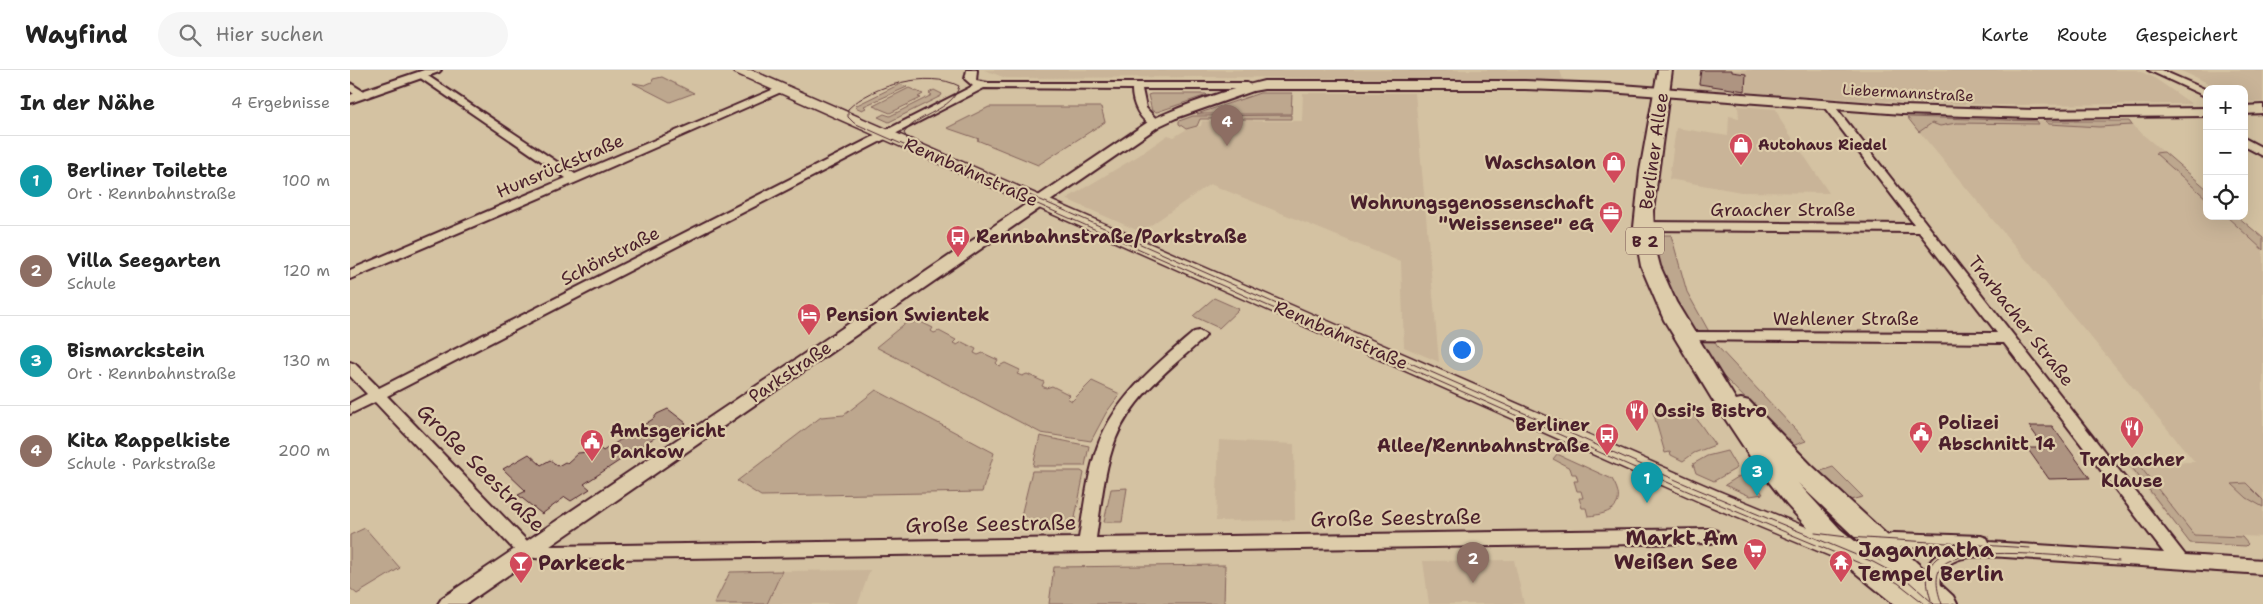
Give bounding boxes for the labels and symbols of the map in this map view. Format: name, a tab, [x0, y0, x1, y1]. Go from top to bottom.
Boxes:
street label: Liebermannstraße	[1842, 80, 1974, 106]
street label: Berliner Allee	[1634, 91, 1674, 211]
pin: 4	[1211, 105, 1243, 146]
street label: Hunsrückstraße	[492, 128, 628, 204]
street label: Rennbahnstraße	[900, 132, 1042, 212]
shop icon: Autohaus Riedel	[1728, 132, 1754, 166]
place label: Autohaus Riedel	[1758, 135, 1887, 155]
shop icon: Waschsalon	[1601, 150, 1627, 184]
place label: Waschsalon	[1485, 151, 1596, 175]
place label: Wohnungsgenossenschaft "Weissensee" eG	[1350, 191, 1595, 236]
street label: Graacher Straße	[1710, 198, 1856, 222]
office icon: Wohnungsgenossenschaft "Weissensee" eG	[1598, 200, 1624, 234]
street label: Schönstraße	[557, 221, 663, 291]
bus stop icon: Rennbahnstraße/Parkstraße	[945, 224, 971, 258]
place label: Rennbahnstraße/Parkstraße	[976, 225, 1248, 249]
road number: B 2	[1626, 228, 1664, 255]
street label: Trarbacher Straße	[1962, 251, 2080, 391]
street label: Rennbahnstraße	[1270, 295, 1412, 375]
hotel icon: Pension Swientek	[796, 302, 822, 336]
place label: Pension Swientek	[826, 303, 989, 327]
street label: Wehlener Straße	[1773, 307, 1919, 331]
street label: Parkstraße	[744, 335, 836, 409]
your location	[1449, 337, 1475, 363]
street label: Große Seestraße	[411, 398, 551, 538]
restaurant icon: Ossi's Bistro	[1624, 398, 1650, 432]
place label: Ossi's Bistro	[1654, 399, 1767, 423]
place label: Polizei Abschnitt 14	[1938, 411, 2056, 456]
place label: Berliner Allee/Rennbahnstraße	[1377, 413, 1590, 458]
restaurant icon: Trarbacher Klause	[2119, 415, 2145, 449]
place label: Amtsgericht Pankow	[610, 419, 726, 464]
public building icon: Polizei Abschnitt 14	[1908, 420, 1934, 454]
bus stop icon: Berliner Allee/Rennbahnstraße	[1594, 422, 1620, 456]
public building icon: Amtsgericht Pankow	[579, 428, 605, 462]
place label: Trarbacher Klause	[2079, 448, 2185, 493]
pin: 3	[1741, 455, 1773, 496]
pin: 1	[1631, 462, 1663, 503]
street label: Große Seestraße	[1310, 503, 1482, 533]
street label: Große Seestraße	[905, 509, 1077, 539]
place label: Markt Am Weißen See	[1614, 524, 1738, 576]
place label: Jagannatha Tempel Berlin	[1858, 536, 2004, 588]
supermarket icon: Markt Am Weißen See	[1742, 537, 1768, 571]
pin: 2	[1457, 542, 1489, 583]
place label: Parkeck	[538, 549, 626, 577]
temple icon: Jagannatha Tempel Berlin	[1828, 549, 1854, 583]
bar icon: Parkeck	[508, 550, 534, 584]

